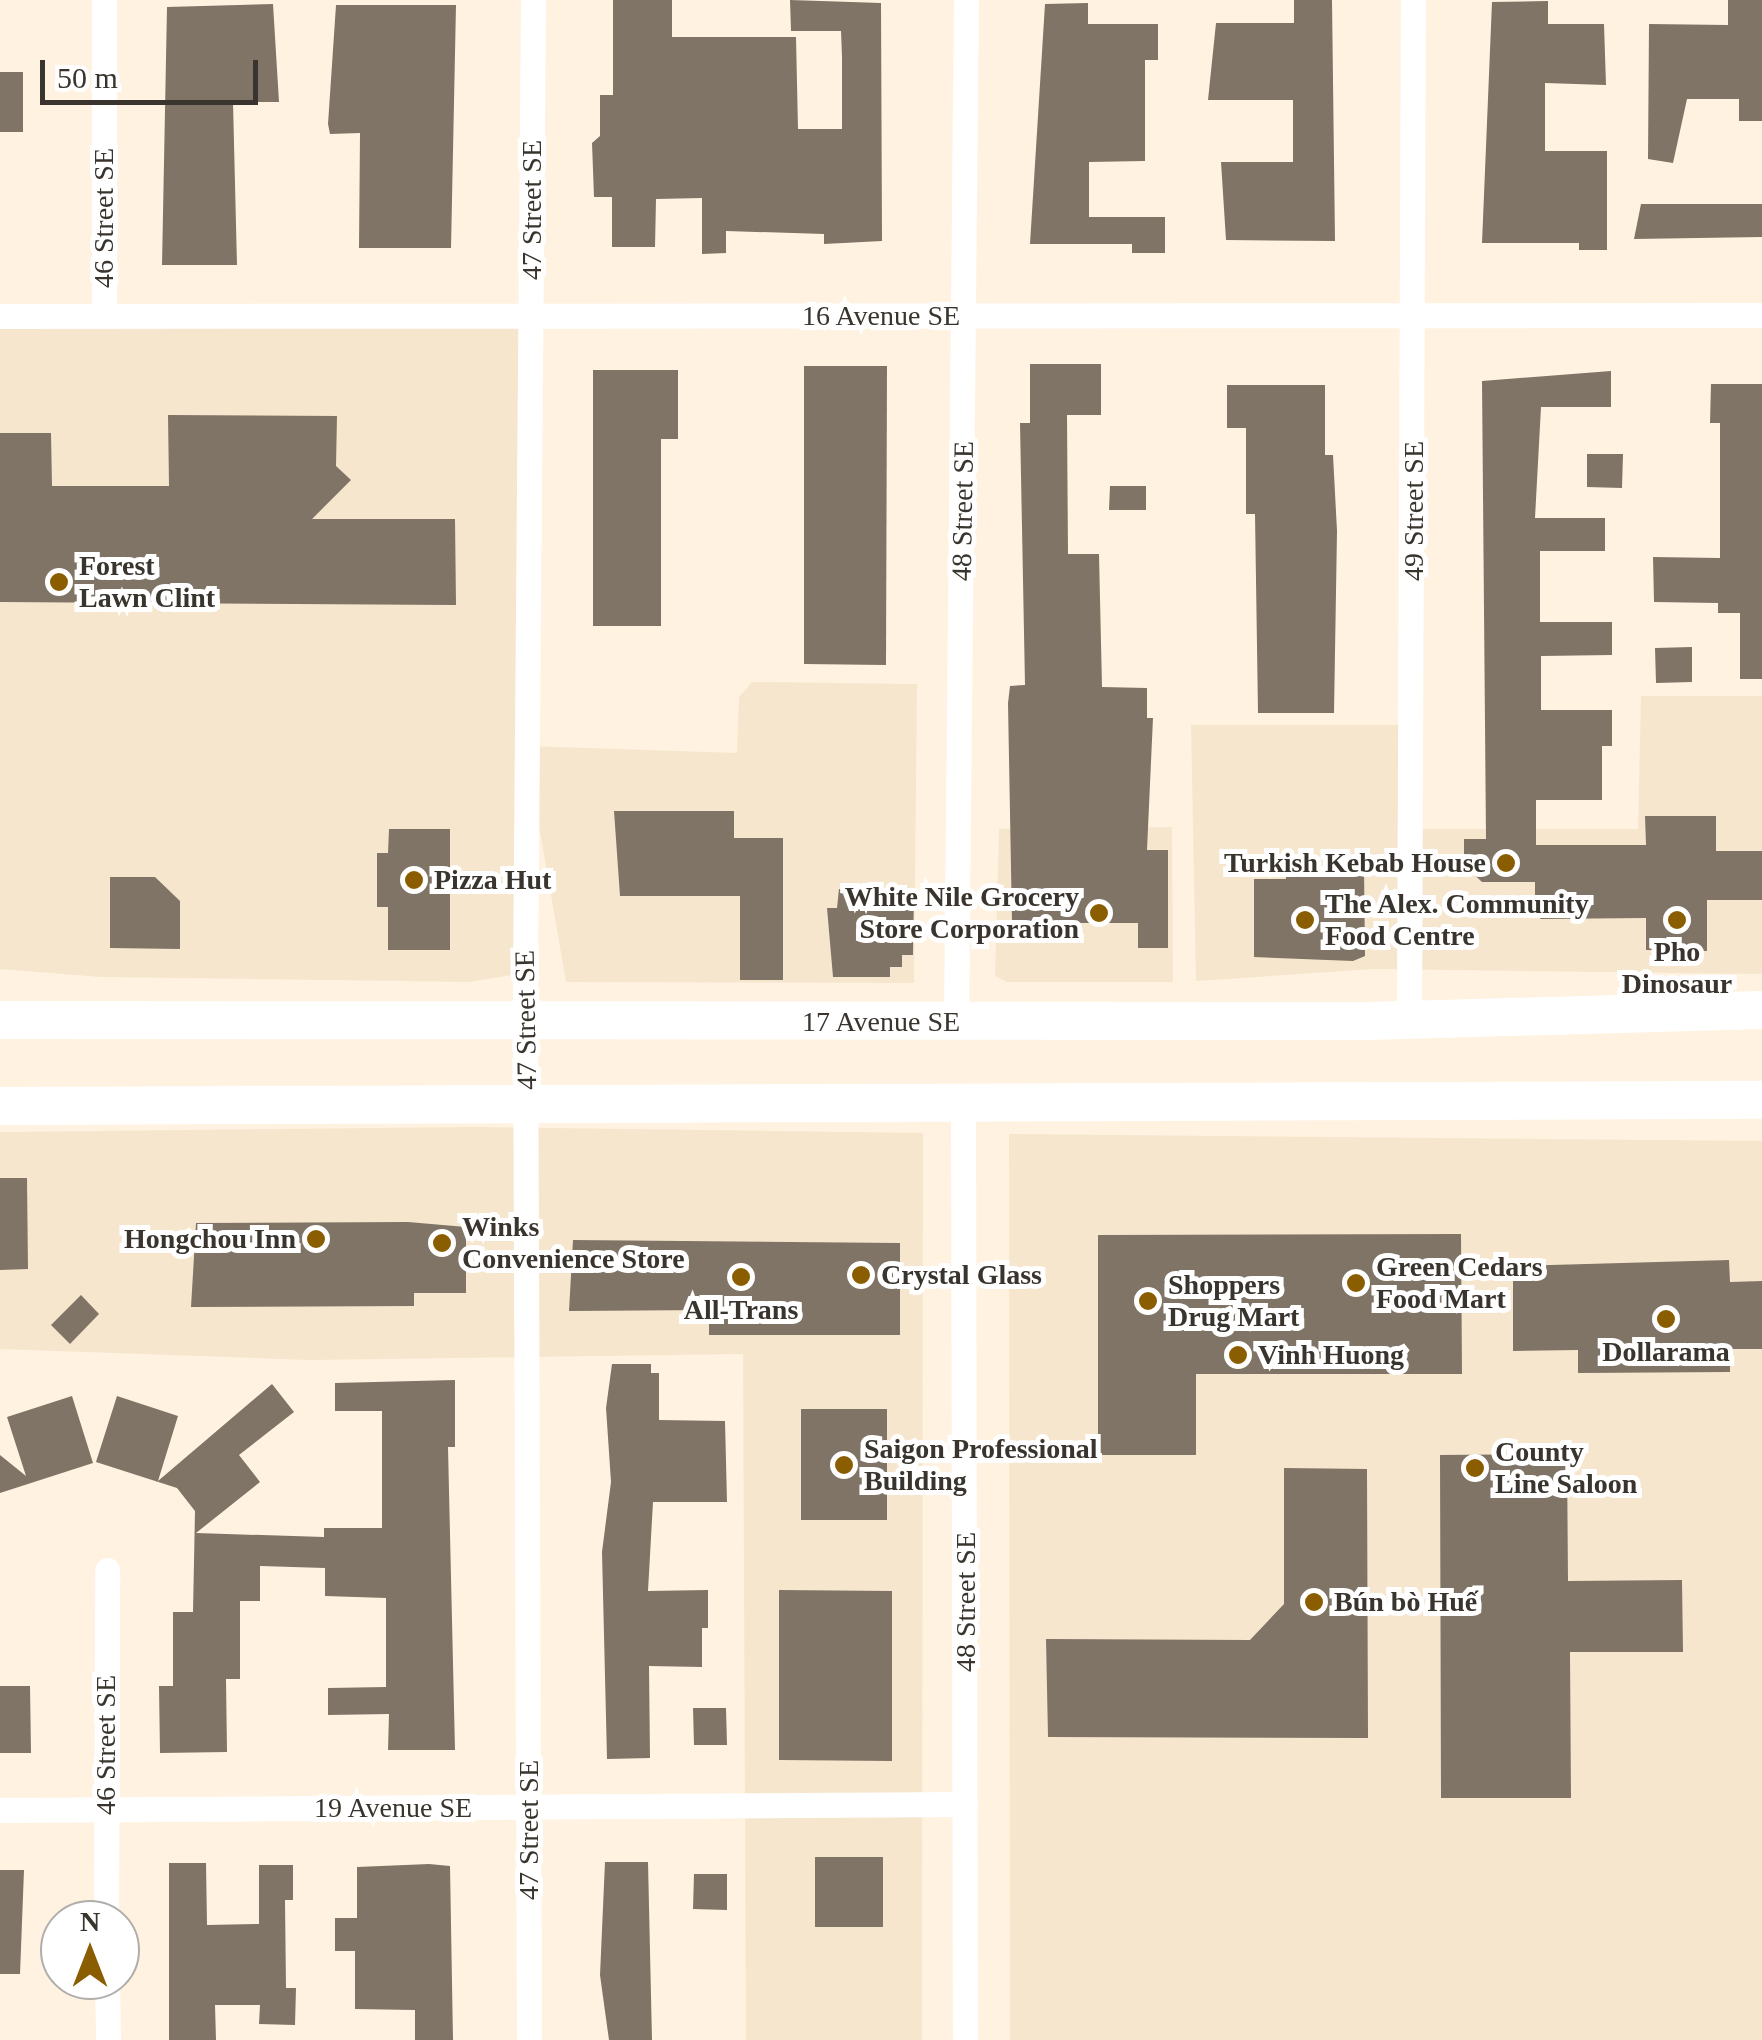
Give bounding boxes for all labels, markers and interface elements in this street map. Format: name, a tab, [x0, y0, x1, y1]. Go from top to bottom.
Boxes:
scale bar	[45, 40, 262, 102]
text: 50 m	[57, 61, 118, 94]
street label: 47 Street SE	[515, 140, 549, 280]
street label: 46 Street SE	[87, 148, 121, 288]
street label: 16 Avenue SE	[801, 299, 961, 333]
street label: 48 Street SE	[945, 441, 981, 581]
street label: 49 Street SE	[1397, 441, 1431, 581]
place label: Forest Lawn Clint	[79, 549, 215, 615]
marker: Forest Lawn Clint	[48, 571, 70, 593]
place label: Turkish Kebab House	[1224, 846, 1486, 880]
marker: Turkish Kebab House	[1495, 852, 1517, 874]
place label: Pizza Hut	[434, 863, 551, 897]
marker: Pizza Hut	[403, 869, 425, 891]
place label: White Nile Grocery Store Corporation	[845, 880, 1079, 946]
place label: The Alex. Community Food Centre	[1325, 887, 1590, 953]
marker: White Nile Grocery Store Corporation	[1088, 902, 1110, 924]
marker: The Alex. Community Food Centre	[1294, 909, 1316, 931]
marker: Pho Dinosaur	[1666, 909, 1688, 931]
place label: Pho Dinosaur	[1622, 935, 1732, 1001]
street label: 47 Street SE	[508, 950, 544, 1090]
street label: 17 Avenue SE	[801, 1005, 961, 1039]
place label: Winks Convenience Store	[462, 1210, 685, 1276]
place label: Hongchou Inn	[124, 1222, 296, 1256]
marker: Hongchou Inn	[305, 1228, 327, 1250]
marker: Winks Convenience Store	[431, 1232, 453, 1254]
place label: Green Cedars Food Mart	[1376, 1250, 1543, 1316]
place label: Crystal Glass	[881, 1258, 1042, 1292]
marker: Crystal Glass	[850, 1264, 872, 1286]
marker: All-Trans	[730, 1266, 752, 1288]
place label: Shoppers Drug Mart	[1168, 1268, 1299, 1334]
marker: Green Cedars Food Mart	[1345, 1272, 1367, 1294]
marker: Shoppers Drug Mart	[1137, 1290, 1159, 1312]
place label: All-Trans	[684, 1293, 798, 1327]
marker: Dollarama	[1655, 1308, 1677, 1330]
place label: Dollarama	[1602, 1335, 1730, 1369]
place label: Vinh Huong	[1258, 1338, 1404, 1372]
marker: Vinh Huong	[1227, 1344, 1249, 1366]
place label: Saigon Professional Building	[864, 1432, 1098, 1498]
place label: County Line Saloon	[1495, 1435, 1637, 1501]
marker: Saigon Professional Building	[833, 1454, 855, 1476]
marker: County Line Saloon	[1464, 1457, 1486, 1479]
street label: 48 Street SE	[949, 1532, 983, 1672]
place label: Bún bò Huế	[1334, 1585, 1477, 1619]
marker: Bún bò Huế	[1303, 1591, 1325, 1613]
street label: 46 Street SE	[89, 1675, 123, 1815]
street label: 47 Street SE	[512, 1760, 546, 1900]
street label: 19 Avenue SE	[313, 1791, 473, 1825]
north arrow	[40, 1900, 140, 2000]
text: N	[80, 1906, 100, 1937]

